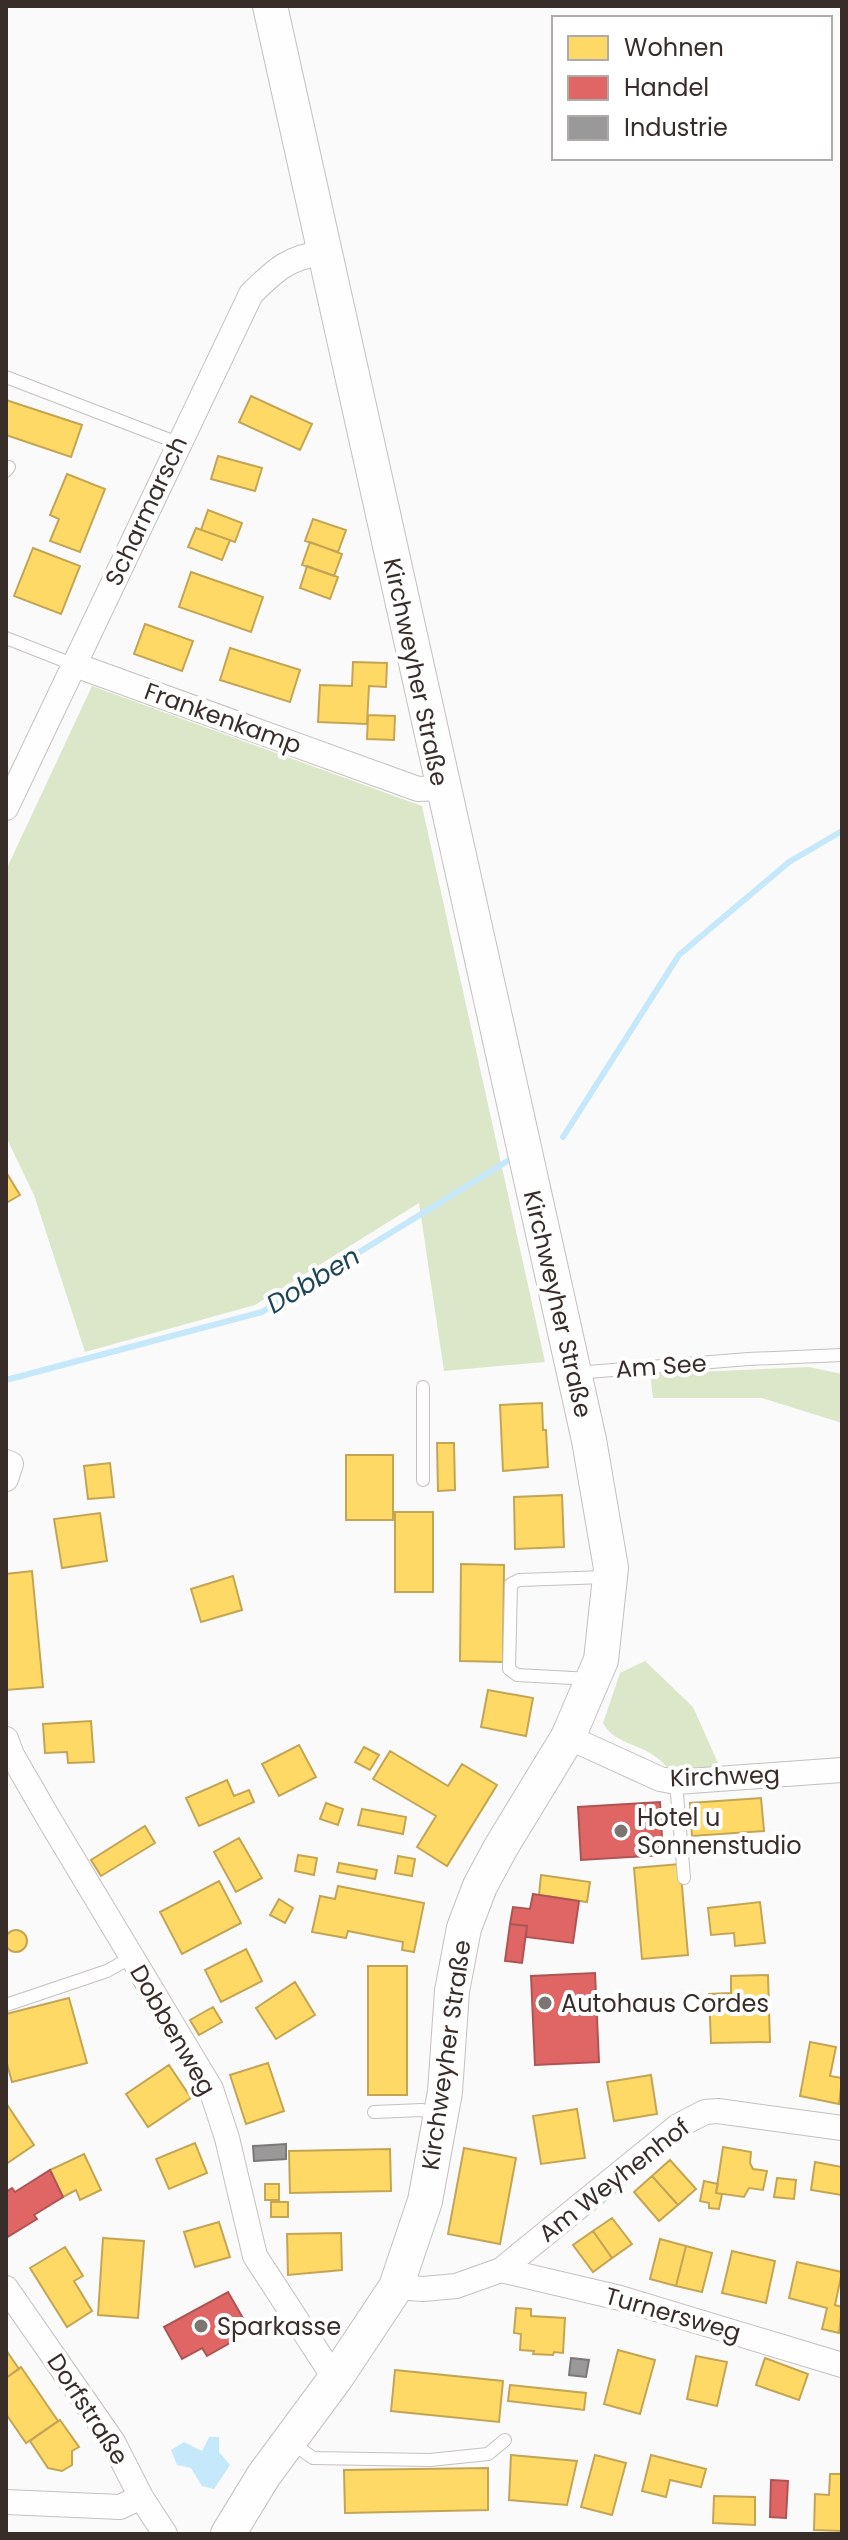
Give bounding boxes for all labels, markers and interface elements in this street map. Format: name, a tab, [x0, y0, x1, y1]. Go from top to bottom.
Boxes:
legend	[552, 16, 832, 160]
text: Wohnen	[624, 31, 724, 64]
text: Handel	[624, 71, 709, 104]
text: Industrie	[624, 111, 728, 144]
street label: Scharmarsch	[97, 431, 195, 591]
street label: Kirchweyher Straße	[376, 555, 456, 789]
street label: Frankenkamp	[140, 674, 306, 762]
street label: Kirchweyher Straße	[516, 1187, 600, 1421]
water label: Dobben	[260, 1238, 366, 1322]
street label: Am See	[614, 1346, 708, 1386]
street label: Kirchweg	[669, 1758, 781, 1794]
place label: Hotel u Sonnenstudio	[637, 1801, 802, 1862]
marker: Hotel u Sonnenstudio	[612, 1822, 630, 1840]
street label: Kirchweyher Straße	[414, 1938, 478, 2172]
street label: Dobbenweg	[122, 1959, 224, 2101]
place label: Autohaus Cordes	[561, 1987, 769, 2020]
marker: Autohaus Cordes	[536, 1994, 554, 2012]
street label: Am Weyhenhof	[532, 2111, 696, 2249]
street label: Turnersweg	[601, 2279, 745, 2349]
place label: Sparkasse	[217, 2310, 341, 2343]
marker: Sparkasse	[192, 2317, 210, 2335]
street label: Dorfstraße	[40, 2347, 136, 2471]

